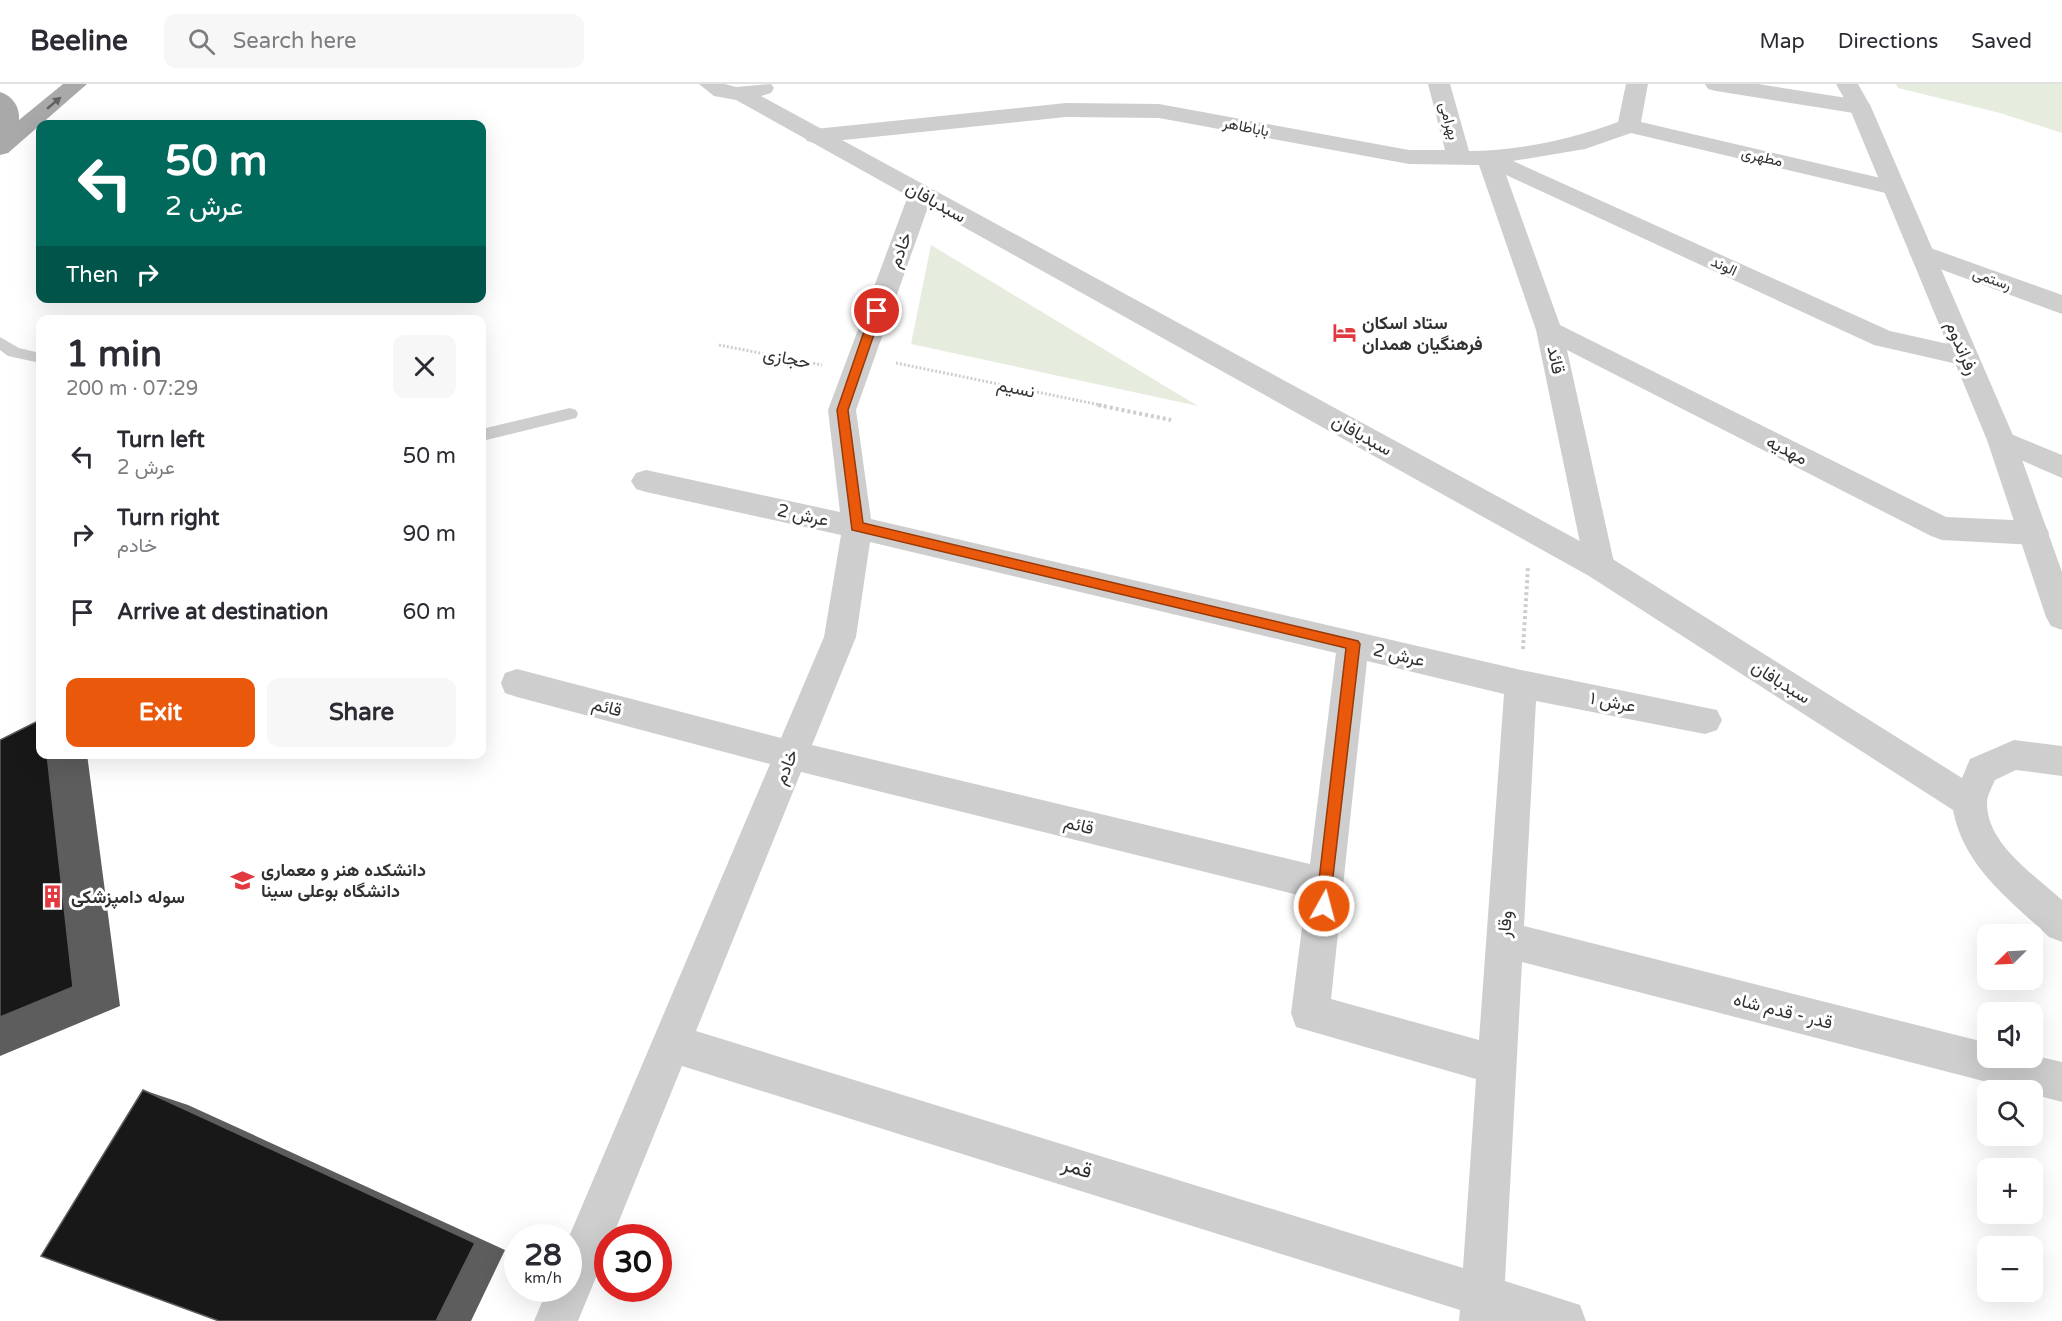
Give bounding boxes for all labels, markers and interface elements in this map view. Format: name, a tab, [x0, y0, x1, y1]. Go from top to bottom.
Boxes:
search box	[164, 14, 584, 68]
text: Beeline	[30, 24, 128, 58]
icon: search	[185, 25, 218, 58]
text: Search here	[233, 28, 357, 54]
text: Map	[1759, 29, 1805, 54]
text: Directions	[1838, 29, 1938, 54]
text: Saved	[1971, 29, 2032, 54]
one-way arrow	[46, 96, 62, 109]
street label: بهرامی	[1434, 100, 1463, 142]
street label: باباطاهر	[1220, 114, 1271, 140]
text: 50 m	[165, 136, 267, 187]
icon: left	[66, 144, 144, 222]
street label: مطهری	[1739, 144, 1784, 171]
street label: سبدبافان	[902, 177, 970, 227]
text: عرش 2	[165, 190, 243, 223]
street label: خادم	[883, 229, 918, 271]
street label: الوند	[1708, 252, 1740, 280]
icon: right	[131, 258, 164, 291]
text: Then	[66, 262, 119, 288]
street label: رستمی	[1970, 264, 2014, 295]
pin	[851, 285, 902, 336]
icon: arrive	[860, 294, 893, 327]
place label: ستاد اسکان فرهنگیان همدان	[1362, 312, 1483, 355]
street label: رفراندوم	[1940, 318, 1983, 379]
hotel icon: ستاد اسکان فرهنگیان همدان	[1331, 320, 1357, 346]
text: 1 min	[66, 333, 162, 376]
button: close	[393, 335, 456, 398]
street label: حجازی	[761, 343, 813, 373]
street label: قائد	[1542, 344, 1570, 376]
street label: نسیم	[995, 373, 1037, 404]
text: 200 m · 07:29	[66, 377, 198, 401]
street label: سبدبافان	[1328, 410, 1396, 460]
text: Turn left	[117, 427, 205, 453]
street label: مهدیه	[1763, 430, 1811, 470]
icon: left	[66, 440, 99, 473]
text: 50 m	[402, 443, 456, 469]
text: عرش 2	[117, 456, 175, 480]
street label: عرش 2	[775, 499, 831, 531]
text: Turn right	[117, 505, 219, 531]
icon: right	[66, 518, 99, 551]
text: 90 m	[402, 521, 456, 547]
text: خادم	[117, 534, 157, 558]
icon: arrive	[66, 596, 99, 629]
text: Arrive at destination	[117, 599, 328, 625]
text: 60 m	[402, 599, 456, 625]
street label: عرش 2	[1371, 638, 1427, 672]
street label: سبدبافان	[1748, 655, 1814, 709]
button: Exit	[66, 678, 255, 747]
button: Share	[267, 678, 456, 747]
street label: عرش ۱	[1588, 687, 1638, 717]
street label: قائم	[589, 693, 624, 722]
street label: خادم	[769, 746, 804, 788]
street label: قائم	[1062, 811, 1096, 840]
place label: دانشکده هنر و معماری دانشگاه بوعلی سینا	[261, 859, 426, 902]
school or university icon: دانشکده هنر و معماری دانشگاه بوعلی سینا	[230, 867, 256, 893]
position arrow	[1292, 874, 1356, 938]
building icon: سوله دامپزشکی	[40, 884, 66, 910]
place label: سوله دامپزشکی	[71, 886, 185, 909]
street label: وقار	[1493, 910, 1517, 939]
north arrow	[1977, 924, 2043, 990]
map controls	[1977, 924, 2043, 1302]
street label: قدر - قدم شاه	[1731, 988, 1835, 1035]
button: sound	[1977, 1002, 2043, 1068]
button: search	[1977, 1080, 2043, 1146]
street label: قمر	[1058, 1151, 1095, 1184]
button: +	[1977, 1158, 2043, 1224]
speed limit sign: 30	[594, 1224, 672, 1302]
button: −	[1977, 1236, 2043, 1302]
text: 28	[524, 1237, 562, 1274]
text: km/h	[524, 1269, 562, 1287]

